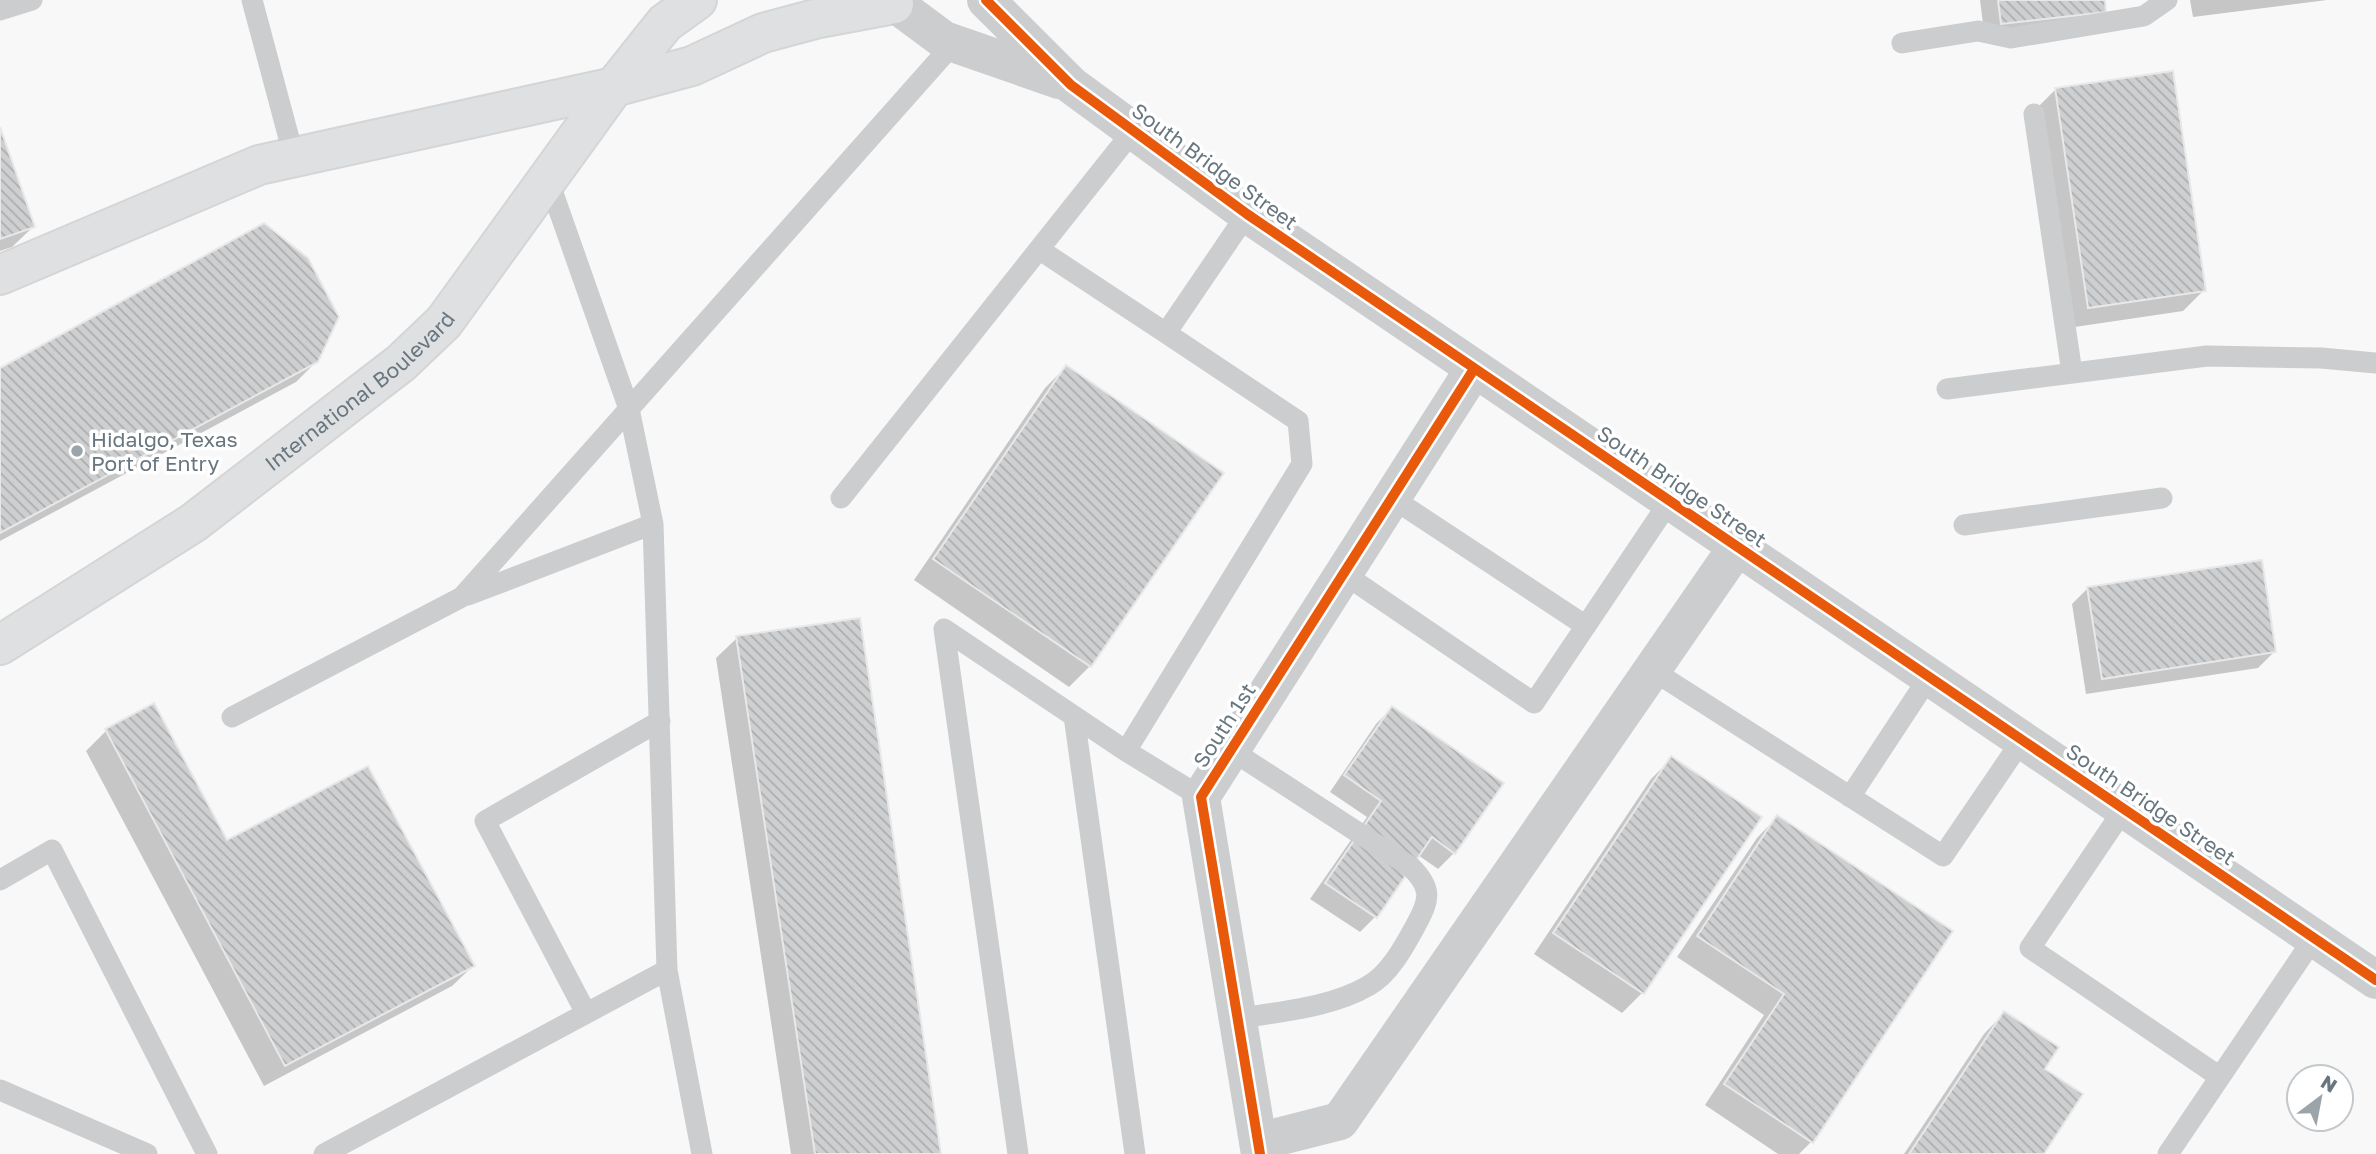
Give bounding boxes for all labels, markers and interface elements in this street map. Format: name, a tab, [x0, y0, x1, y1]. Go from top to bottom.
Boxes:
street label: South Bridge Street	[1127, 97, 1303, 235]
street label: International Boulevard	[259, 307, 460, 476]
street label: South Bridge Street	[1592, 420, 1772, 552]
place label: Hidalgo, Texas Port of Entry	[91, 426, 238, 476]
marker: Hidalgo, Texas Port of Entry	[69, 443, 85, 459]
street label: South 1st	[1187, 678, 1261, 772]
street label: South Bridge Street	[2061, 738, 2241, 870]
north arrow	[2285, 1063, 2355, 1133]
text: N	[2317, 1070, 2341, 1097]

